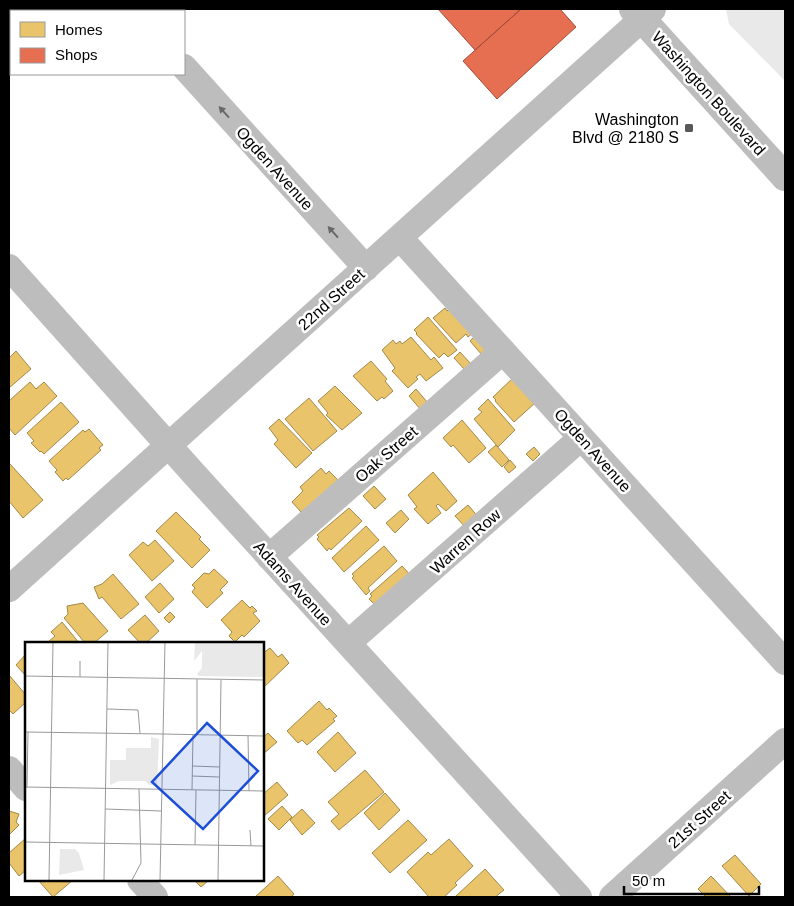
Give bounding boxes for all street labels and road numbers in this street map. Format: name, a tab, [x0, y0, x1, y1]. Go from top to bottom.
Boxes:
street label: Washington Boulevard	[649, 28, 769, 159]
street label: Ogden Avenue	[233, 123, 316, 213]
street label: 22nd Street	[295, 265, 368, 333]
street label: Ogden Avenue	[551, 405, 634, 495]
street label: Oak Street	[352, 423, 421, 486]
street label: Warren Row	[427, 505, 504, 577]
street label: Adams Avenue	[250, 538, 335, 629]
street label: 21st Street	[665, 787, 734, 852]

